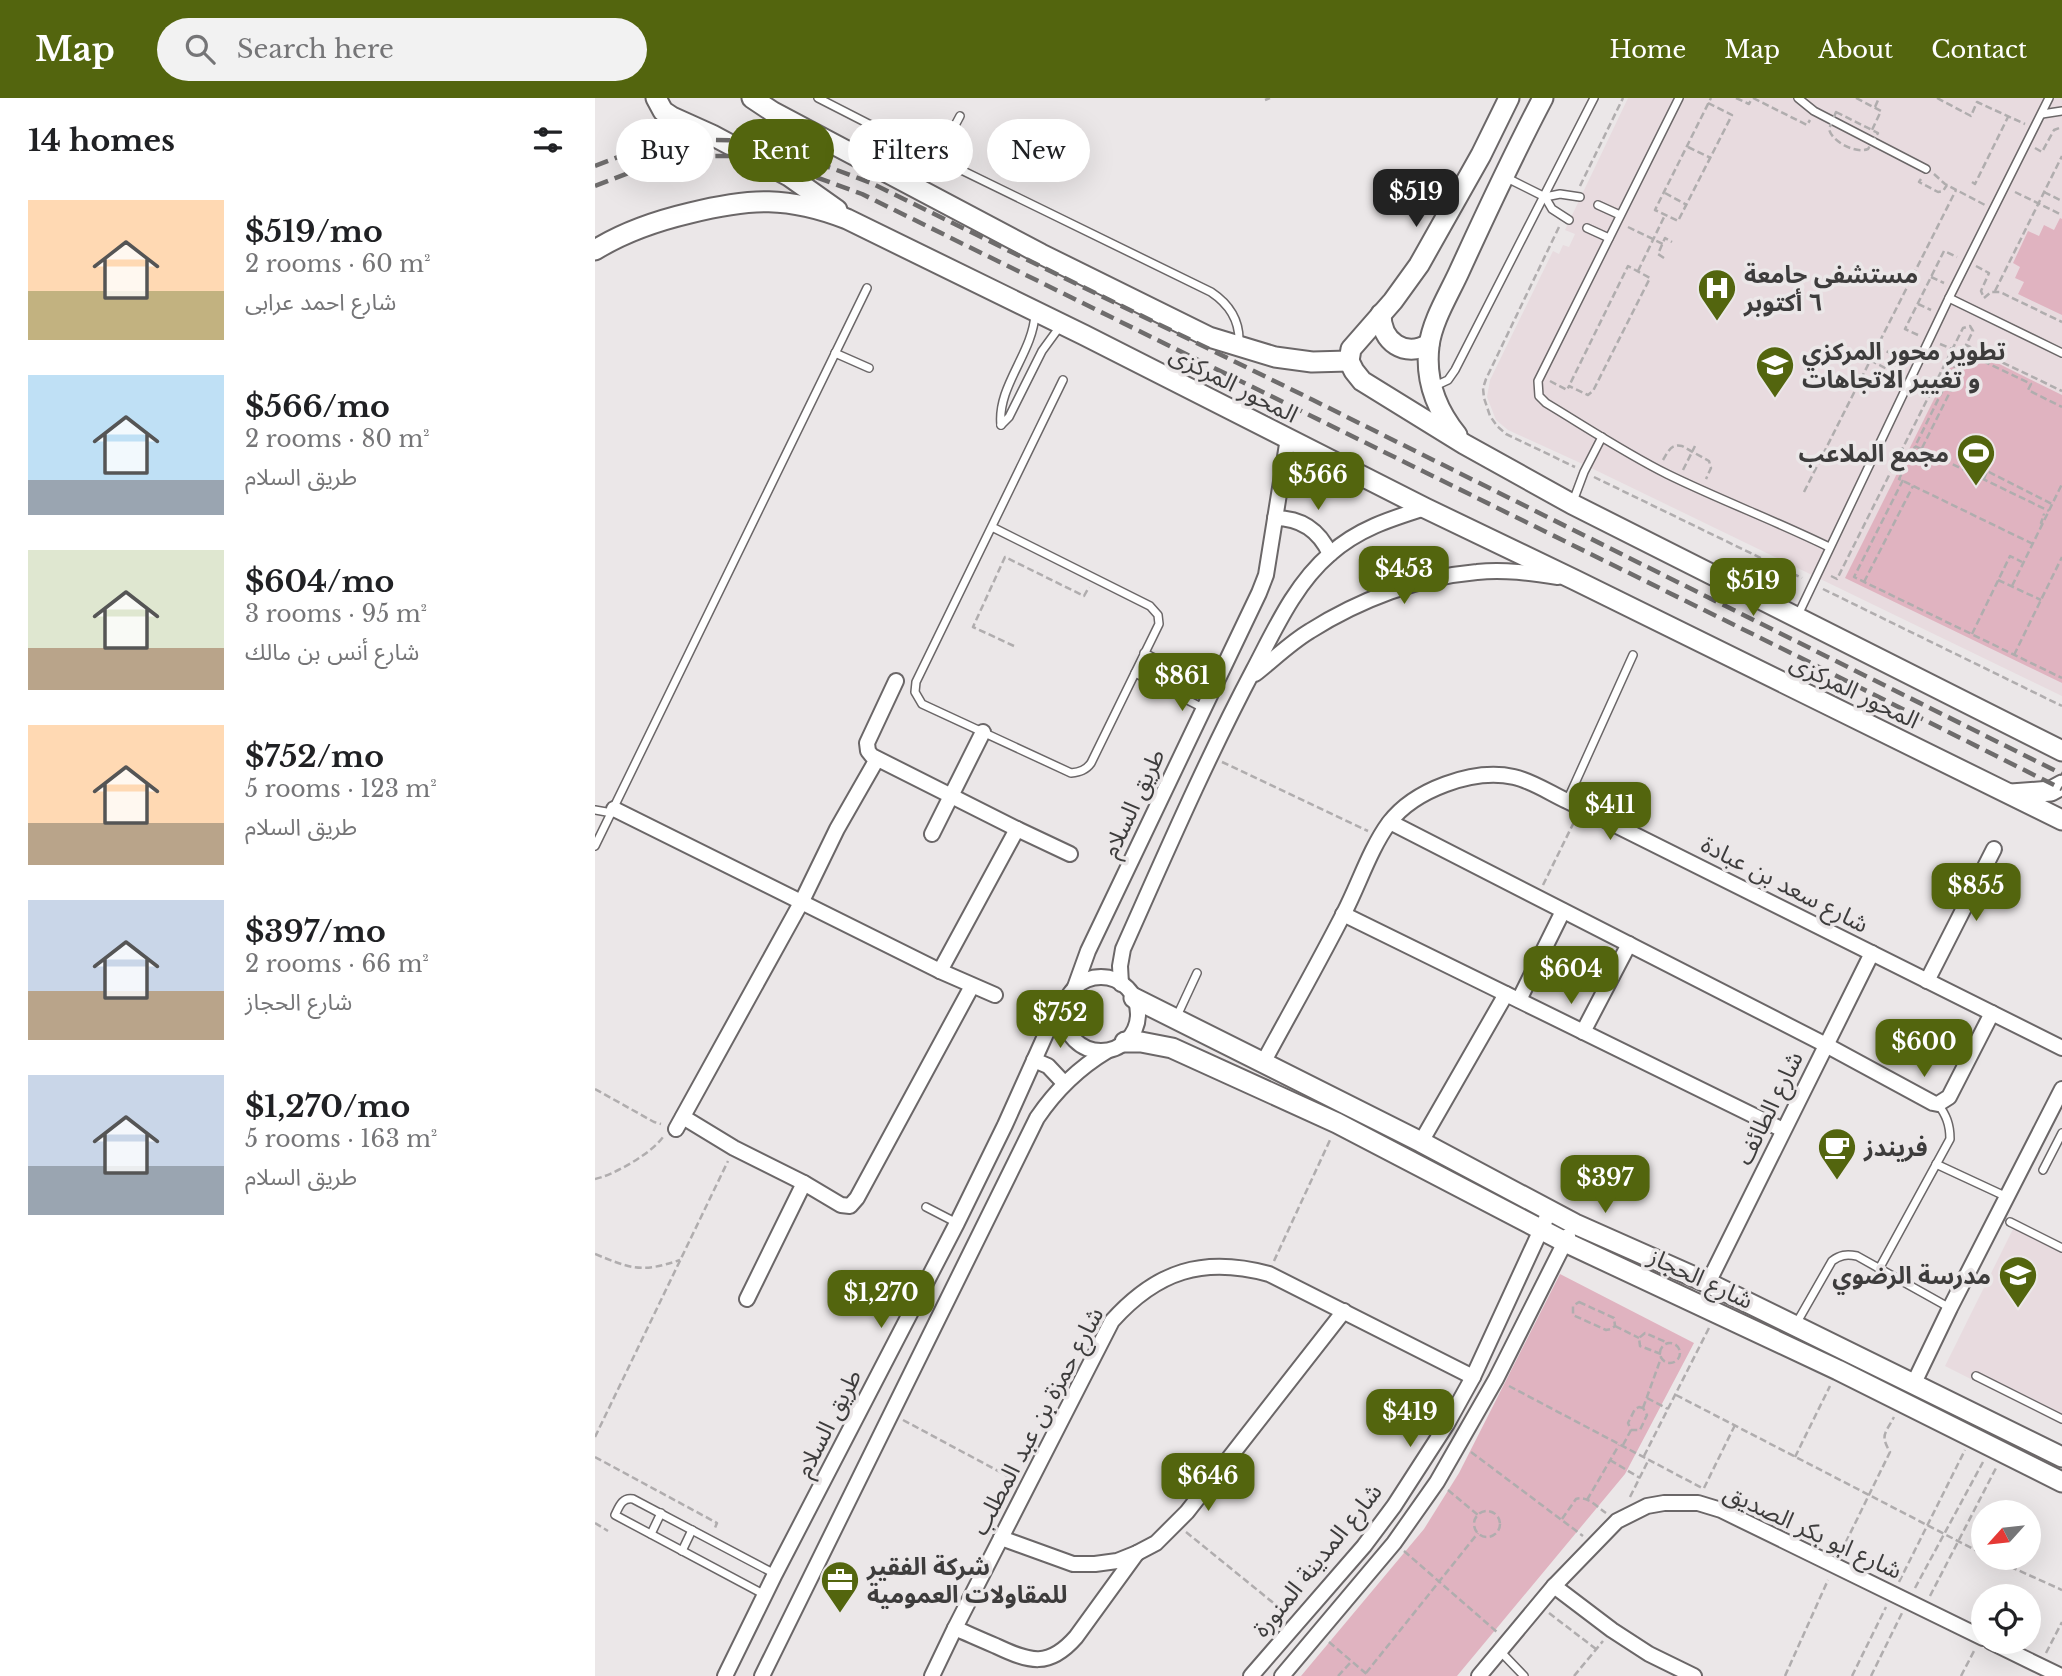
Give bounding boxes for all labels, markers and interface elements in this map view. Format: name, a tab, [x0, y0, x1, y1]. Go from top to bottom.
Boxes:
search box	[157, 18, 647, 81]
text: Map	[35, 29, 115, 70]
icon: search	[181, 30, 219, 68]
text: Search here	[237, 33, 394, 65]
text: Home	[1610, 35, 1686, 64]
text: Map	[1724, 35, 1780, 64]
text: About	[1818, 35, 1893, 64]
text: Contact	[1931, 35, 2027, 64]
chip: Buy	[616, 119, 714, 182]
chip: Rent	[728, 119, 834, 182]
chip: Filters	[848, 119, 973, 182]
chip: New	[987, 119, 1090, 182]
icon: filters	[529, 121, 567, 159]
text: 14 homes	[28, 122, 175, 159]
pin: $519	[1375, 170, 1457, 229]
text: $519	[1389, 178, 1443, 206]
text: $519/mo	[245, 213, 383, 250]
icon: home	[84, 228, 168, 312]
text: 2 rooms · 60 m²	[245, 250, 431, 278]
place label: مستشفى جامعة ٦ أكتوبر	[1743, 260, 1918, 317]
hospital icon: مستشفى جامعة ٦ أكتوبر	[1696, 267, 1738, 322]
text: شارع احمد عرابى	[245, 288, 396, 316]
place label: تطوير محور المركزي و تغيير الاتجاهات	[1802, 337, 2006, 394]
street label: المحور المركزى	[1165, 339, 1303, 429]
school or university icon: تطوير محور المركزي و تغيير الاتجاهات	[1754, 344, 1796, 399]
text: $566/mo	[245, 388, 390, 425]
icon: home	[84, 403, 168, 487]
text: 2 rooms · 80 m²	[245, 425, 430, 453]
sports icon: مجمع الملاعب	[1955, 432, 1997, 487]
place label: مجمع الملاعب	[1799, 439, 1949, 472]
pin: $566	[1277, 452, 1359, 512]
text: $566	[1288, 461, 1348, 489]
text: طريق السلام	[245, 463, 357, 491]
pin: $453	[1363, 546, 1445, 606]
text: $453	[1375, 555, 1433, 583]
pin: $519	[1712, 559, 1794, 618]
text: $604/mo	[245, 563, 394, 600]
text: $519	[1726, 567, 1780, 595]
icon: home	[84, 578, 168, 662]
text: 3 rooms · 95 m²	[245, 600, 427, 628]
text: شارع أنس بن مالك	[245, 638, 419, 666]
street label: المحور المركزى	[1786, 647, 1924, 735]
pin: $861	[1141, 654, 1223, 713]
text: $861	[1155, 662, 1209, 690]
text: $752/mo	[245, 738, 384, 775]
street label: طريق السلام	[1095, 744, 1174, 864]
icon: home	[84, 753, 168, 837]
text: 5 rooms · 123 m²	[245, 775, 437, 803]
pin: $411	[1569, 782, 1651, 842]
text: $411	[1585, 791, 1635, 819]
text: طريق السلام	[245, 813, 357, 841]
street label: شارع سعد بن عبادة	[1695, 829, 1874, 941]
pin: $855	[1935, 864, 2017, 923]
text: $855	[1948, 872, 2004, 900]
text: $397/mo	[245, 913, 386, 950]
icon: home	[84, 928, 168, 1012]
pin: $604	[1530, 946, 1612, 1006]
text: 2 rooms · 66 m²	[245, 950, 429, 978]
text: $604	[1540, 955, 1602, 983]
text: شارع الحجاز	[245, 988, 352, 1016]
pin: $752	[1019, 990, 1101, 1050]
text: $752	[1032, 999, 1088, 1027]
pin: $600	[1883, 1020, 1965, 1079]
text: $600	[1891, 1028, 1957, 1056]
street label: شارع الطائف	[1729, 1047, 1812, 1171]
text: $1,270/mo	[245, 1088, 410, 1125]
icon: home	[84, 1103, 168, 1187]
text: 5 rooms · 163 m²	[245, 1125, 437, 1153]
cafe icon: فريندز	[1816, 1126, 1858, 1181]
place label: فريندز	[1863, 1133, 1928, 1162]
pin: $397	[1564, 1156, 1646, 1215]
text: طريق السلام	[245, 1163, 357, 1191]
text: $397	[1577, 1164, 1633, 1192]
street label: شارع الحجاز	[1642, 1241, 1758, 1318]
school or university icon: مدرسة الرضوي	[1997, 1254, 2039, 1309]
place label: مدرسة الرضوي	[1832, 1261, 1991, 1295]
pin: $1,270	[824, 1270, 938, 1330]
text: $1,270	[843, 1279, 919, 1307]
street label: شارع حمزة بن عبد المطلب	[965, 1302, 1112, 1541]
street label: طريق السلام	[789, 1364, 871, 1483]
pin: $419	[1369, 1390, 1451, 1449]
text: $419	[1382, 1398, 1438, 1426]
pin: $646	[1167, 1454, 1249, 1513]
text: $646	[1177, 1462, 1239, 1490]
street label: شارع المدينة المنورة	[1246, 1477, 1390, 1645]
street label: شارع ابو بكر الصديق	[1718, 1477, 1907, 1588]
north arrow	[1971, 1500, 2041, 1570]
map controls	[1971, 1500, 2041, 1654]
place label: شركة الفقير للمقاولات العمومية	[866, 1552, 1067, 1609]
office icon: شركة الفقير للمقاولات العمومية	[819, 1559, 861, 1614]
button: locate	[1971, 1584, 2041, 1654]

